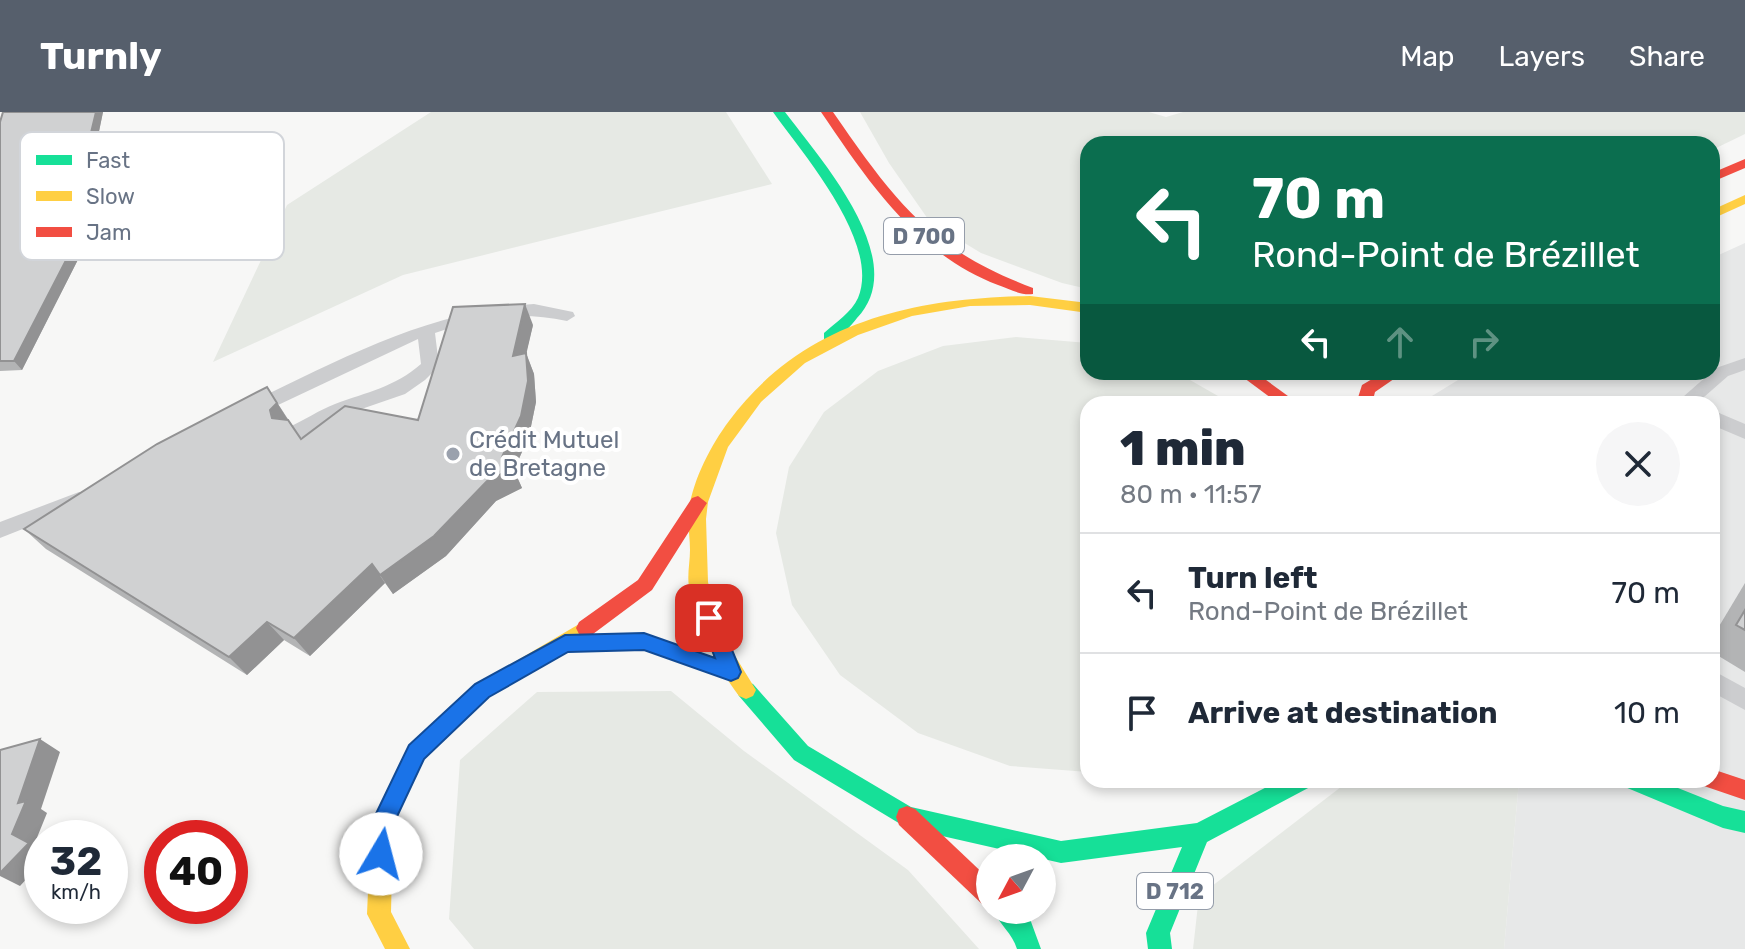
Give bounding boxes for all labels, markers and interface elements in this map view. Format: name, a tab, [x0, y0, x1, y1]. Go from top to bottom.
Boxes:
text: Turnly	[40, 33, 162, 79]
text: Map	[1400, 40, 1455, 73]
text: Layers	[1499, 40, 1585, 73]
text: Share	[1629, 40, 1705, 73]
legend	[20, 132, 284, 260]
text: Fast	[86, 147, 131, 174]
text: 70 m	[1252, 166, 1385, 232]
icon: left	[1120, 168, 1224, 272]
text: Slow	[86, 183, 135, 210]
road number: D 700	[884, 218, 964, 254]
text: Jam	[86, 219, 132, 246]
text: Rond-Point de Brézillet	[1252, 233, 1640, 276]
icon: left	[1294, 320, 1338, 364]
icon: ahead	[1378, 320, 1422, 364]
icon: right	[1462, 320, 1506, 364]
text: 1 min	[1120, 420, 1246, 477]
button: close	[1596, 422, 1680, 506]
place label: Crédit Mutuel de Bretagne	[469, 426, 619, 482]
marker: Crédit Mutuel de Bretagne	[444, 445, 462, 463]
text: 80 m · 11:57	[1120, 479, 1262, 510]
text: Turn left	[1188, 560, 1318, 596]
icon: left	[1120, 571, 1164, 615]
text: 70 m	[1612, 575, 1680, 611]
pin	[675, 584, 743, 652]
icon: arrive	[687, 596, 731, 640]
text: Rond-Point de Brézillet	[1188, 596, 1468, 627]
icon: arrive	[1120, 691, 1164, 735]
text: Arrive at destination	[1188, 695, 1498, 731]
text: 10 m	[1614, 695, 1680, 731]
position arrow	[339, 812, 423, 896]
speed limit sign: 40	[144, 820, 248, 924]
text: 32	[50, 838, 102, 885]
north arrow	[976, 844, 1056, 924]
map controls	[976, 844, 1056, 924]
road number: D 712	[1137, 873, 1213, 909]
text: km/h	[51, 880, 101, 904]

